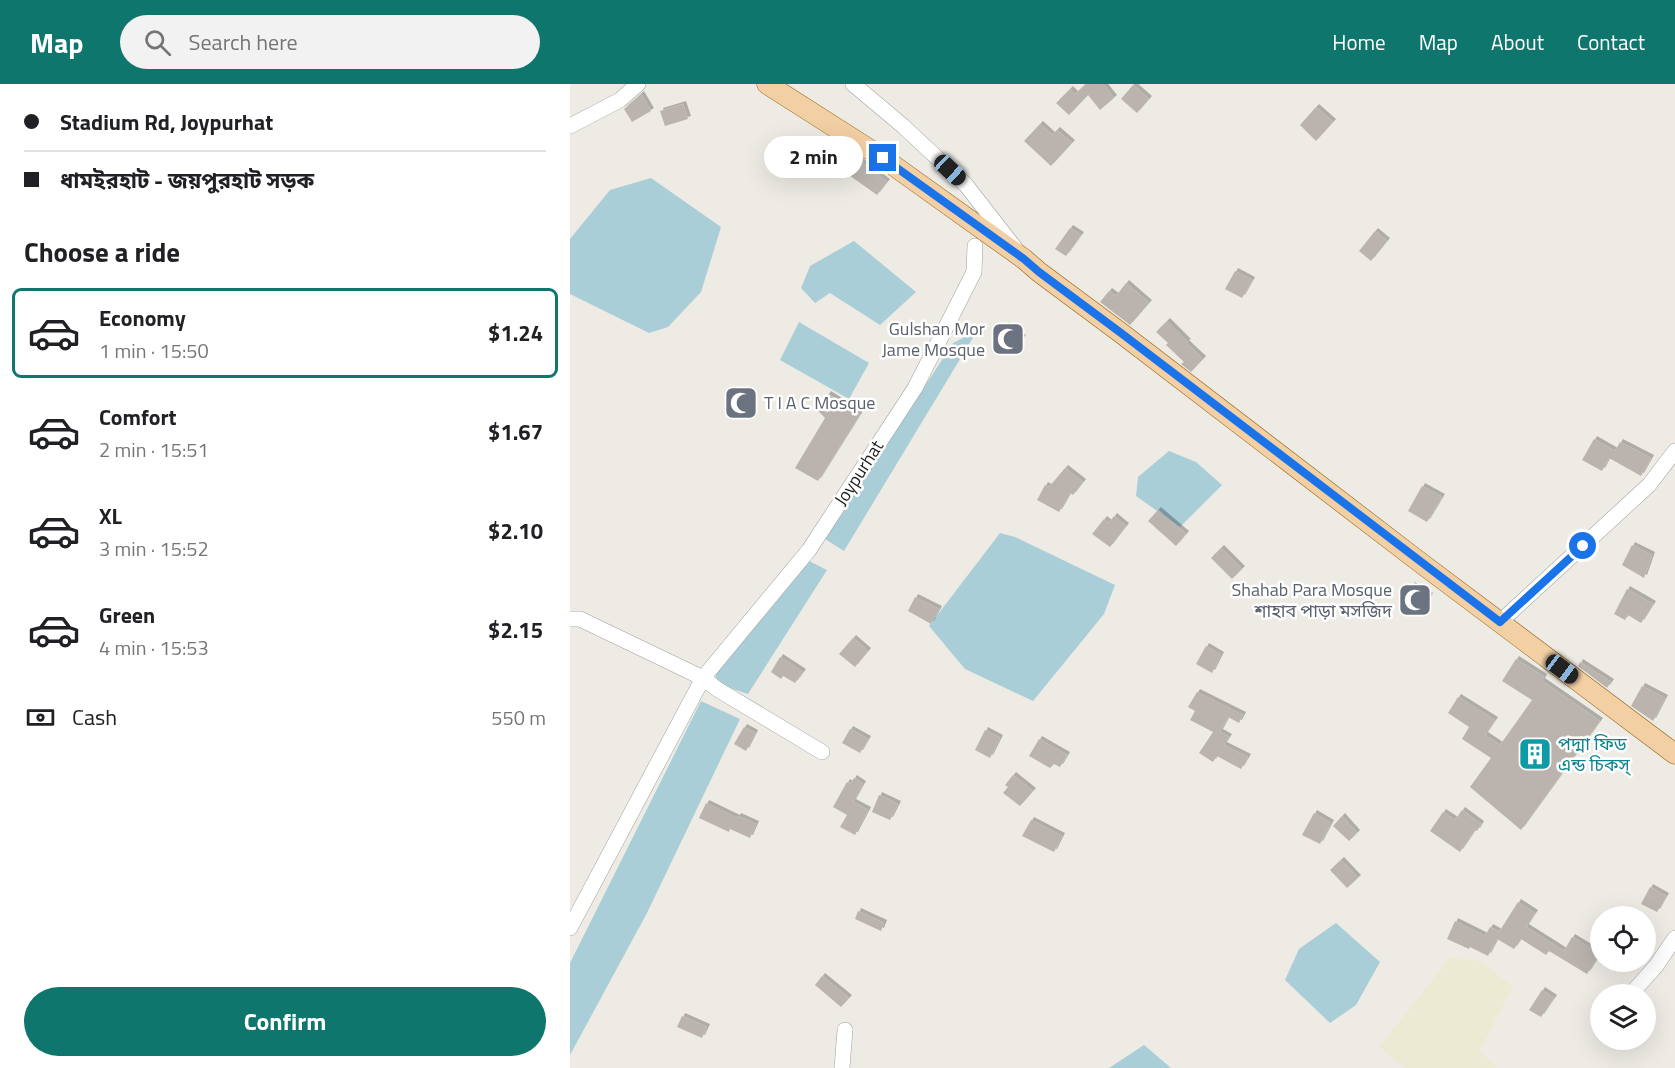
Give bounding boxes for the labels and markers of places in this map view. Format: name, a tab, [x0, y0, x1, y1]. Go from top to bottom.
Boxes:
place label: Gulshan Mor Jame Mosque	[882, 315, 985, 363]
mosque icon: Gulshan Mor Jame Mosque	[990, 321, 1026, 357]
mosque icon: T I A C Mosque	[723, 385, 759, 421]
place label: T I A C Mosque	[764, 389, 875, 416]
place label: Shahab Para Mosque শাহাব পাড়া মসজিদ	[1232, 576, 1393, 624]
mosque icon: Shahab Para Mosque শাহাব পাড়া মসজিদ	[1397, 582, 1433, 618]
place label: পদ্মা ফিড এন্ড চিকস্‌	[1558, 730, 1632, 778]
building icon: পদ্মা ফিড এন্ড চিকস্‌	[1517, 736, 1553, 772]

